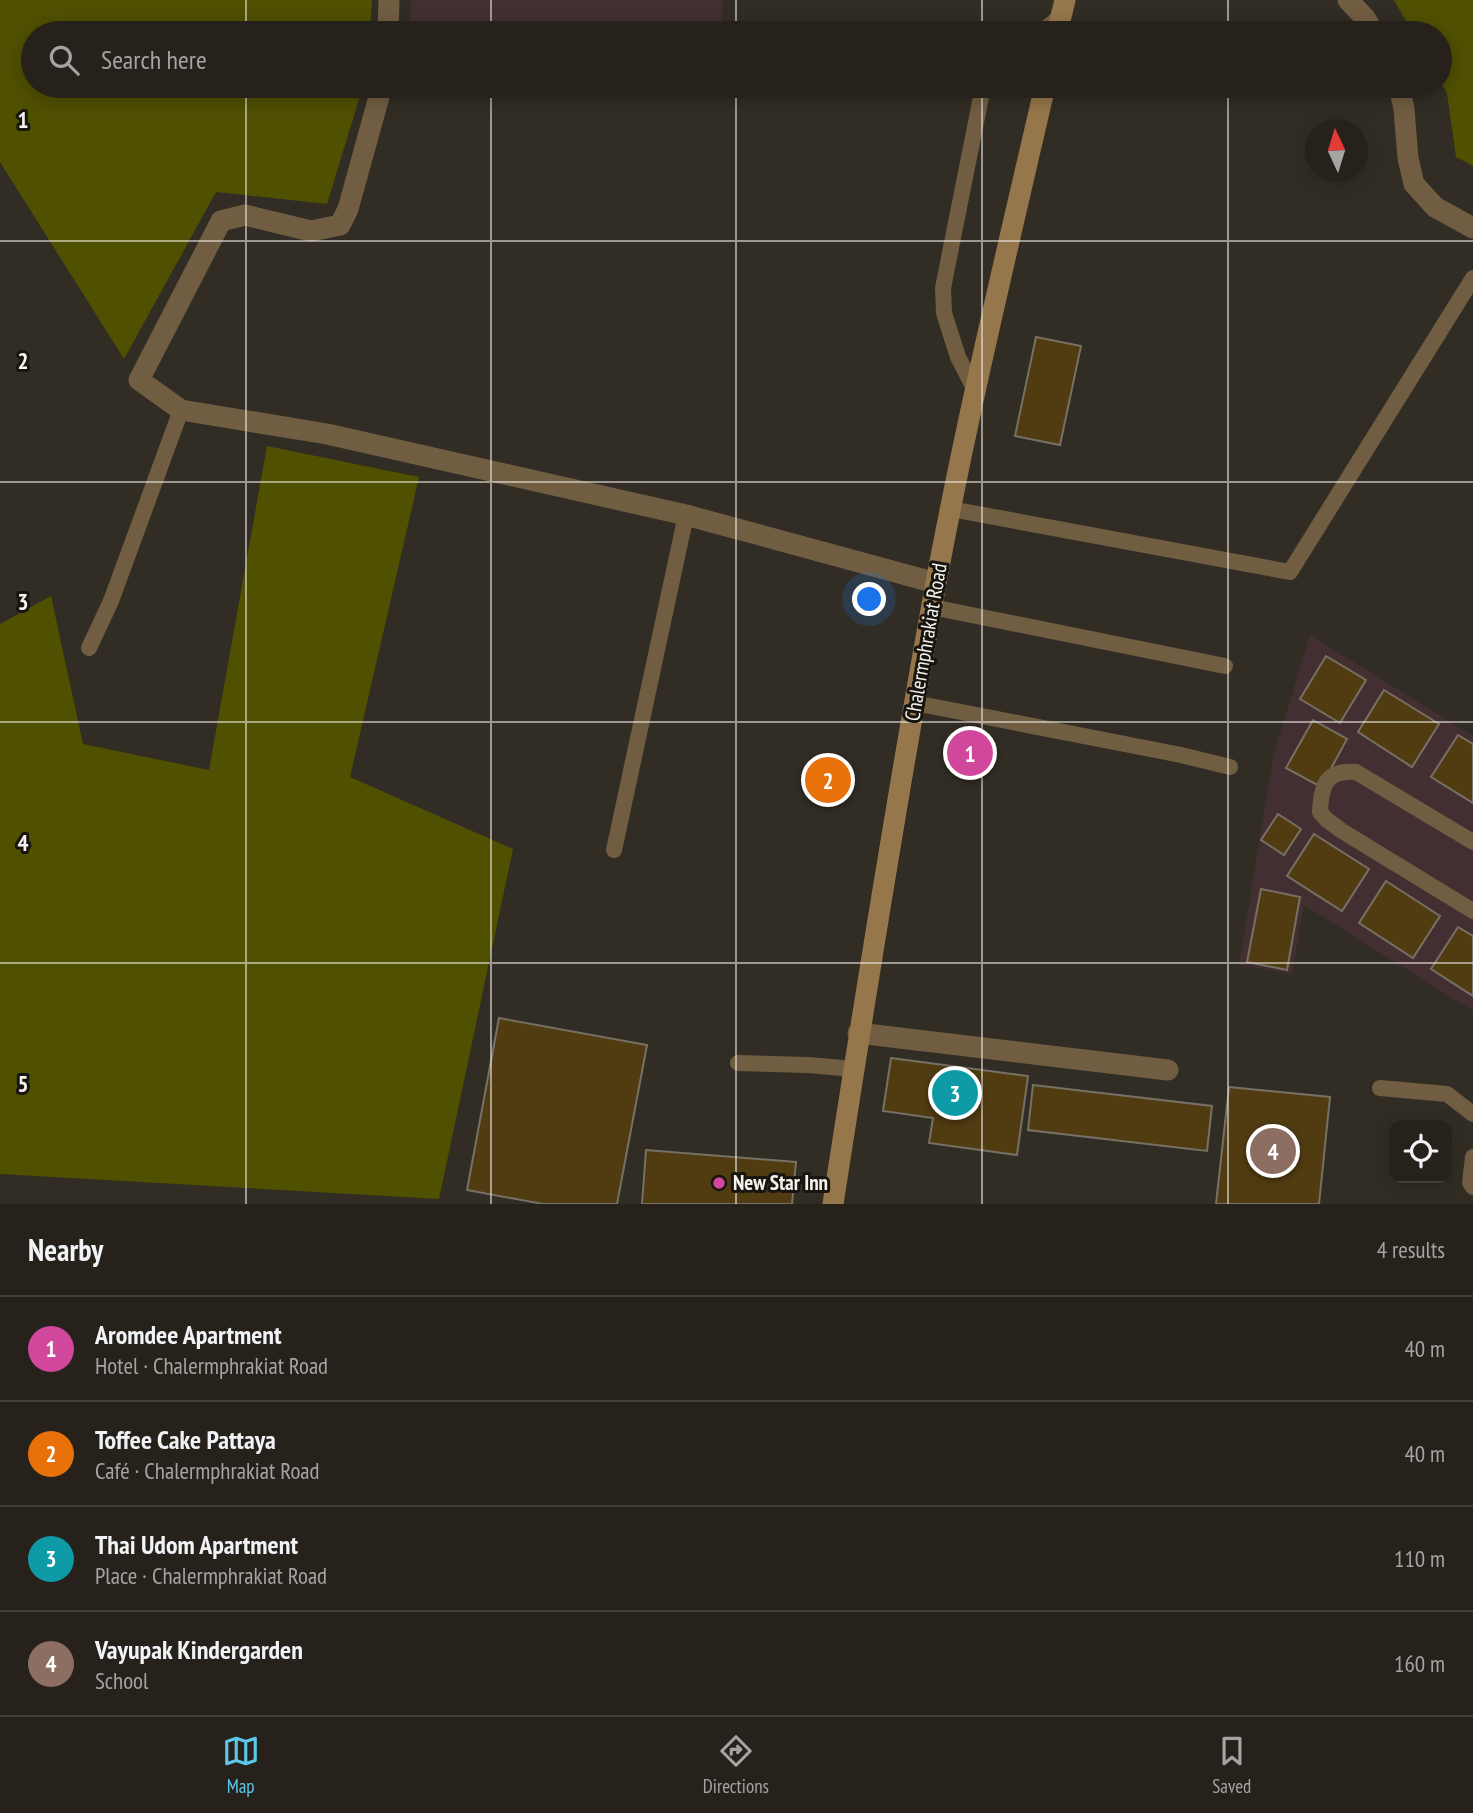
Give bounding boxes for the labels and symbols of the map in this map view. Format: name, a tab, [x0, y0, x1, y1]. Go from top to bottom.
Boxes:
text: 1	[18, 105, 29, 134]
north arrow	[1305, 119, 1368, 182]
text: 2	[18, 346, 29, 375]
street label: Chalermphrakiat Road	[898, 561, 953, 723]
your location	[852, 582, 886, 616]
text: 3	[18, 587, 29, 616]
pin: 1	[947, 727, 993, 779]
pin: 2	[805, 754, 851, 806]
text: 4	[18, 828, 29, 857]
pin: 3	[932, 1067, 978, 1119]
text: 5	[18, 1069, 29, 1098]
pin: 4	[1250, 1125, 1296, 1177]
place label: New Star Inn	[733, 1169, 828, 1196]
marker: New Star Inn	[711, 1175, 727, 1191]

